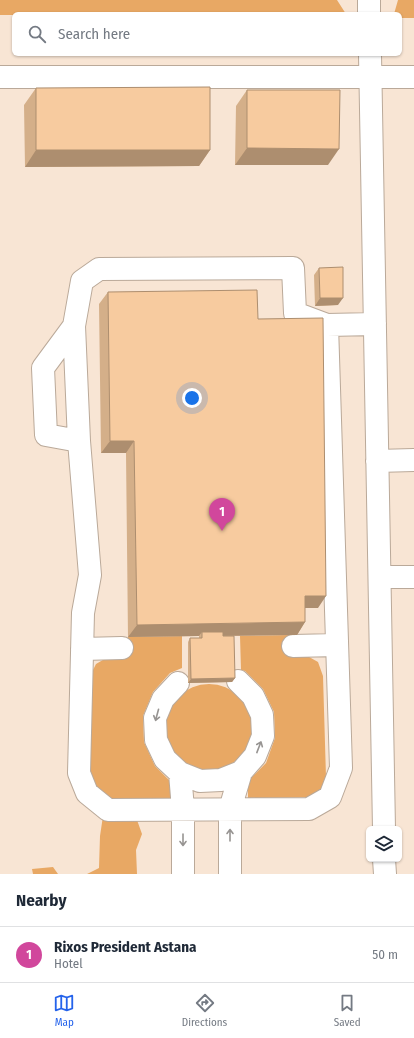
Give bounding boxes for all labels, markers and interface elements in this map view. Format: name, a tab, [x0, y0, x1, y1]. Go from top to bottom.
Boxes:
search box	[12, 12, 402, 56]
icon: search	[26, 23, 48, 45]
text: Search here	[58, 25, 130, 43]
your location	[182, 388, 202, 408]
pin: 1	[209, 498, 235, 531]
one-way arrow	[153, 709, 160, 722]
one-way arrow	[255, 741, 263, 753]
map controls	[366, 826, 402, 862]
button: layers	[366, 826, 402, 862]
one-way arrow	[226, 829, 234, 842]
one-way arrow	[179, 833, 187, 846]
text: Nearby	[16, 890, 67, 911]
text: Rixos President Astana	[54, 938, 197, 956]
text: 1	[26, 947, 32, 962]
text: 50 m	[372, 947, 398, 962]
text: Hotel	[54, 956, 83, 971]
tab: Map	[53, 992, 75, 1029]
tab: Directions	[182, 992, 227, 1029]
tab: Saved	[334, 992, 361, 1029]

